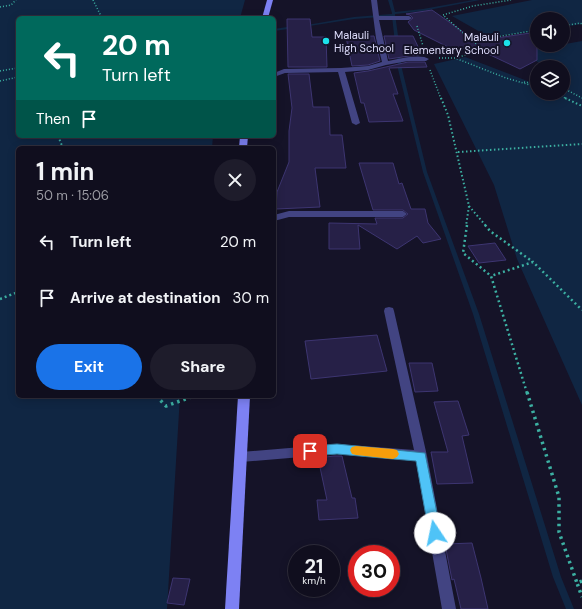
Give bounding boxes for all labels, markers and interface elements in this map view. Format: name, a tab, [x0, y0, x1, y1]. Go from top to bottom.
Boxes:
map controls	[530, 12, 570, 100]
button: sound	[530, 12, 570, 52]
text: 20 m	[102, 27, 171, 64]
place label: Malauli High School	[334, 28, 394, 55]
place label: Malauli Elementary School	[404, 30, 499, 57]
icon: left	[36, 32, 88, 84]
marker: Malauli High School	[321, 36, 331, 46]
marker: Malauli Elementary School	[502, 38, 512, 48]
button: layers	[530, 60, 570, 100]
text: Turn left	[102, 63, 171, 87]
icon: arrive	[78, 108, 100, 130]
text: Then	[36, 109, 70, 129]
text: 1 min	[36, 156, 94, 187]
button: close	[214, 159, 256, 201]
text: 50 m · 15:06	[36, 187, 109, 204]
icon: left	[36, 231, 58, 253]
text: Turn left	[70, 232, 131, 252]
text: 20 m	[220, 232, 256, 252]
icon: arrive	[36, 287, 58, 309]
text: Arrive at destination	[70, 288, 221, 308]
text: 30 m	[233, 288, 269, 308]
button: Exit	[36, 344, 142, 390]
button: Share	[150, 344, 256, 390]
pin	[293, 434, 327, 468]
icon: arrive	[299, 440, 321, 462]
position arrow	[414, 512, 456, 554]
speed limit sign: 30	[348, 545, 400, 597]
text: 21	[305, 553, 323, 579]
text: km/h	[302, 574, 326, 587]

